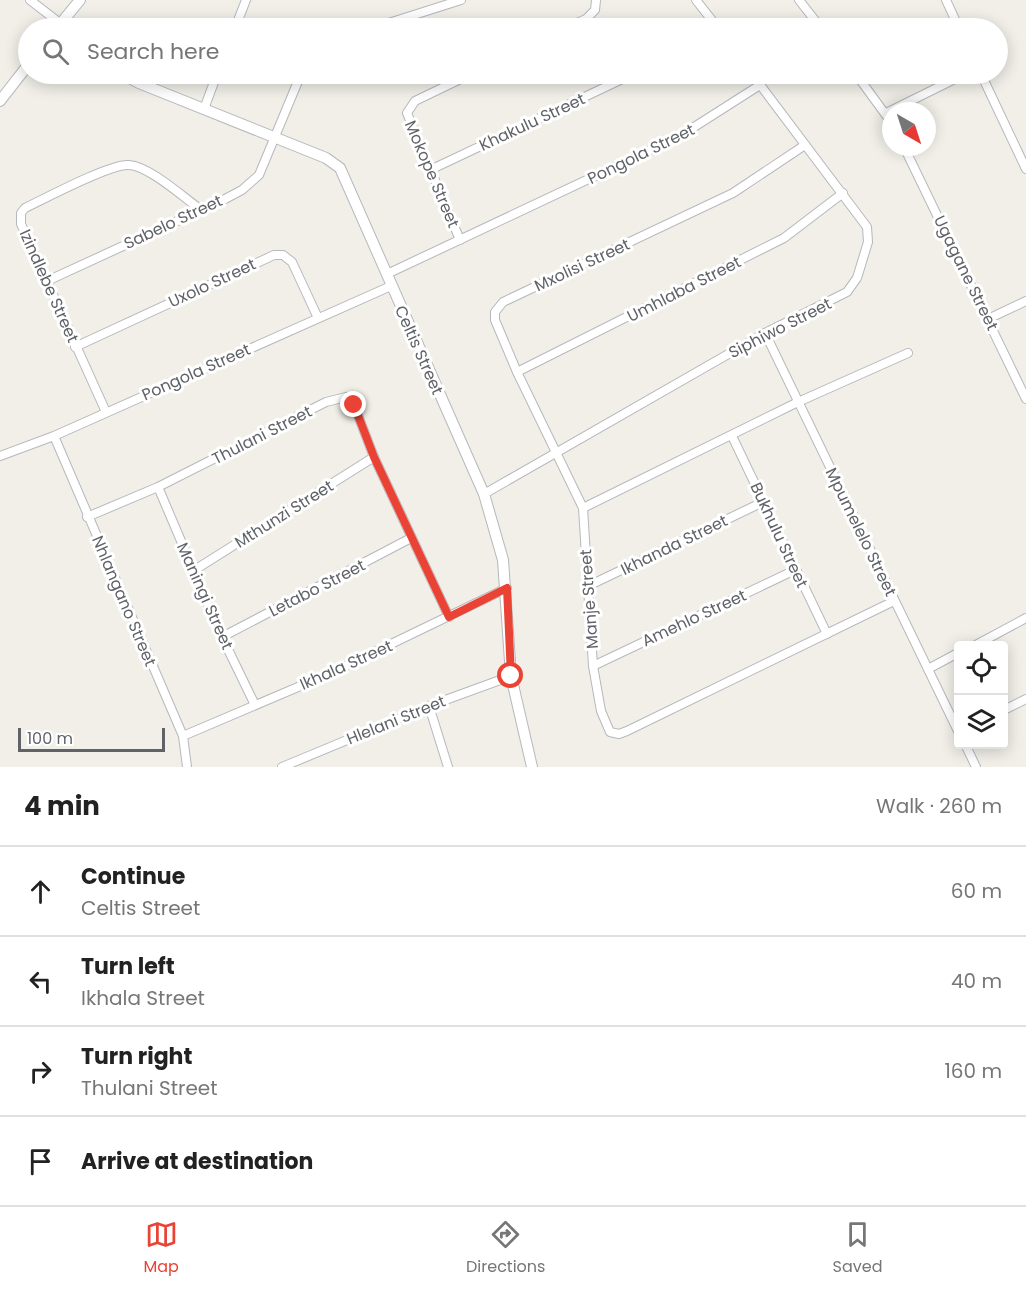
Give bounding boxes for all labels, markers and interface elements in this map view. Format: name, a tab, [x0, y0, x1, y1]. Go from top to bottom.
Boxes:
search box	[18, 18, 1008, 84]
icon: search	[39, 35, 72, 68]
text: Search here	[87, 36, 220, 67]
street label: Khakulu Street	[475, 87, 589, 157]
north arrow	[882, 102, 936, 156]
street label: Mokope Street	[399, 117, 465, 231]
street label: Pongola Street	[584, 118, 699, 190]
street label: Sabelo Street	[120, 189, 226, 255]
street label: Ugagane Street	[928, 212, 1004, 335]
street label: Izindlebe Street	[14, 226, 84, 347]
street label: Mxolisi Street	[530, 233, 634, 297]
street label: Umhlaba Street	[623, 250, 745, 328]
street label: Uxolo Street	[165, 253, 260, 313]
street label: Siphiwo Street	[725, 292, 836, 364]
street label: Celtis Street	[389, 302, 449, 398]
street label: Pongola Street	[138, 338, 254, 406]
route end	[340, 391, 366, 417]
street label: Thulani Street	[208, 400, 316, 470]
street label: Mpumelelo Street	[820, 464, 902, 600]
street label: Mthunzi Street	[230, 474, 338, 554]
street label: Bukhulu Street	[744, 478, 814, 592]
street label: Ikhanda Street	[617, 509, 731, 581]
street label: Nhlangano Street	[86, 532, 162, 670]
street label: Maningi Street	[171, 539, 239, 653]
street label: Manje Street	[574, 548, 604, 650]
street label: Letabo Street	[265, 554, 369, 622]
street label: Amehlo Street	[638, 584, 750, 652]
street label: Ikhala Street	[296, 634, 396, 696]
map controls	[954, 641, 1008, 749]
button: locate	[954, 641, 1008, 695]
route start	[497, 662, 523, 688]
street label: Hlelani Street	[343, 690, 449, 750]
button: layers	[954, 695, 1008, 749]
scale bar	[18, 725, 165, 752]
text: 100 m	[27, 727, 73, 750]
text: 4 min	[24, 788, 100, 824]
text: Walk · 260 m	[876, 792, 1002, 820]
text: Continue	[81, 861, 185, 892]
icon: ahead	[24, 875, 57, 908]
text: 60 m	[951, 877, 1002, 905]
text: Celtis Street	[81, 894, 200, 922]
text: Turn left	[81, 951, 175, 982]
icon: left	[24, 965, 57, 998]
text: 40 m	[951, 967, 1002, 995]
text: Ikhala Street	[81, 984, 205, 1012]
text: Turn right	[81, 1041, 192, 1072]
icon: right	[24, 1055, 57, 1088]
text: 160 m	[944, 1057, 1002, 1085]
text: Thulani Street	[81, 1074, 217, 1102]
icon: arrive	[24, 1145, 57, 1178]
text: Arrive at destination	[81, 1146, 313, 1177]
tab: Map	[144, 1218, 179, 1279]
tab: Directions	[466, 1218, 545, 1279]
tab: Saved	[833, 1218, 882, 1279]

